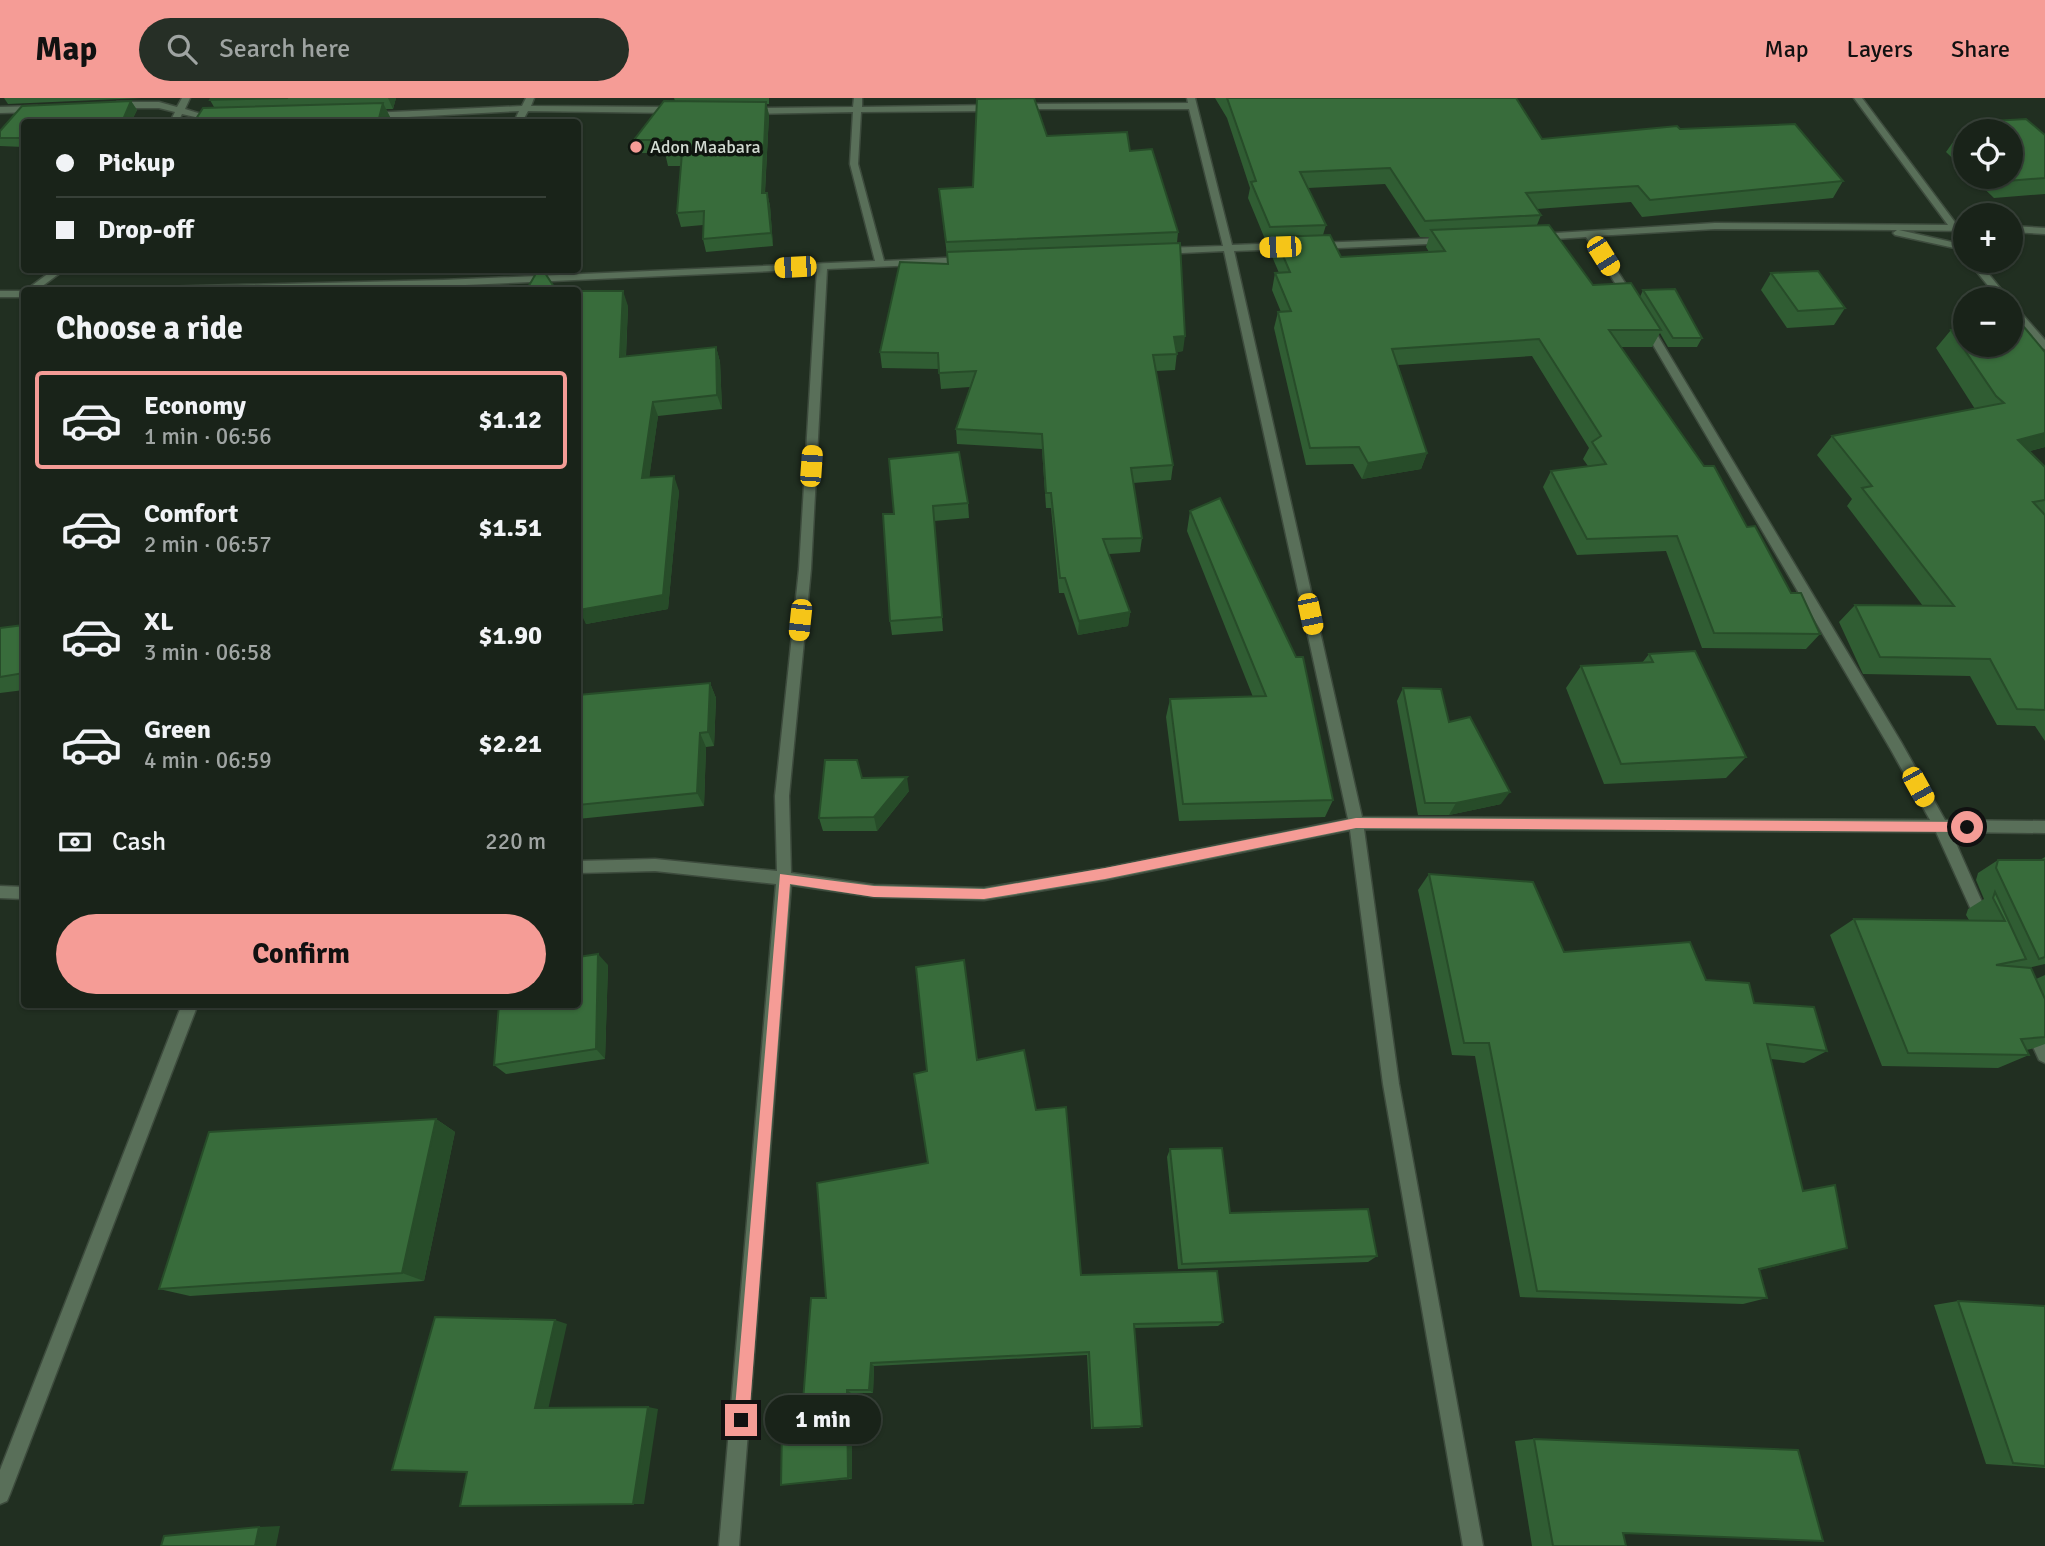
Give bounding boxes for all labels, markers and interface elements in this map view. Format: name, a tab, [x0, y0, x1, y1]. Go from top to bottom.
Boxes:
search box	[139, 18, 629, 81]
text: Map	[35, 29, 97, 70]
icon: search	[163, 30, 201, 68]
text: Search here	[219, 33, 350, 65]
text: Map	[1764, 34, 1809, 64]
text: Layers	[1847, 34, 1913, 64]
text: Share	[1951, 34, 2010, 64]
map controls	[1953, 119, 2023, 357]
button: locate	[1953, 119, 2023, 189]
place label: Adon Maabara	[650, 136, 761, 158]
marker: Adon Maabara	[628, 139, 644, 155]
text: Pickup	[98, 147, 175, 179]
button: +	[1953, 203, 2023, 273]
text: Drop-off	[98, 214, 194, 246]
car	[1583, 233, 1624, 279]
car	[1259, 236, 1302, 258]
car	[774, 255, 817, 279]
button: −	[1953, 287, 2023, 357]
text: Choose a ride	[56, 309, 243, 348]
icon: car	[60, 389, 123, 452]
text: Economy	[144, 390, 246, 422]
text: $1.12	[478, 404, 542, 436]
text: 1 min · 06:56	[144, 422, 272, 451]
car	[800, 444, 823, 488]
icon: car	[60, 497, 123, 560]
text: Comfort	[144, 498, 238, 530]
text: $1.51	[478, 512, 542, 544]
text: 2 min · 06:57	[144, 530, 272, 559]
car	[1296, 591, 1325, 637]
car	[788, 598, 813, 642]
icon: car	[60, 605, 123, 668]
text: XL	[144, 606, 174, 638]
text: $1.90	[478, 620, 542, 652]
text: 3 min · 06:58	[144, 638, 272, 667]
icon: car	[60, 713, 123, 776]
text: Green	[144, 714, 211, 746]
text: $2.21	[478, 728, 542, 760]
text: 4 min · 06:59	[144, 746, 272, 775]
car	[1899, 764, 1938, 810]
route start	[1951, 811, 1983, 843]
icon: cash	[56, 823, 94, 861]
text: Cash	[112, 826, 166, 858]
text: 220 m	[485, 827, 546, 856]
button: Confirm	[56, 914, 546, 994]
callout: 1 min	[766, 1396, 881, 1444]
route end	[725, 1404, 757, 1436]
text: 1 min	[795, 1405, 851, 1434]

